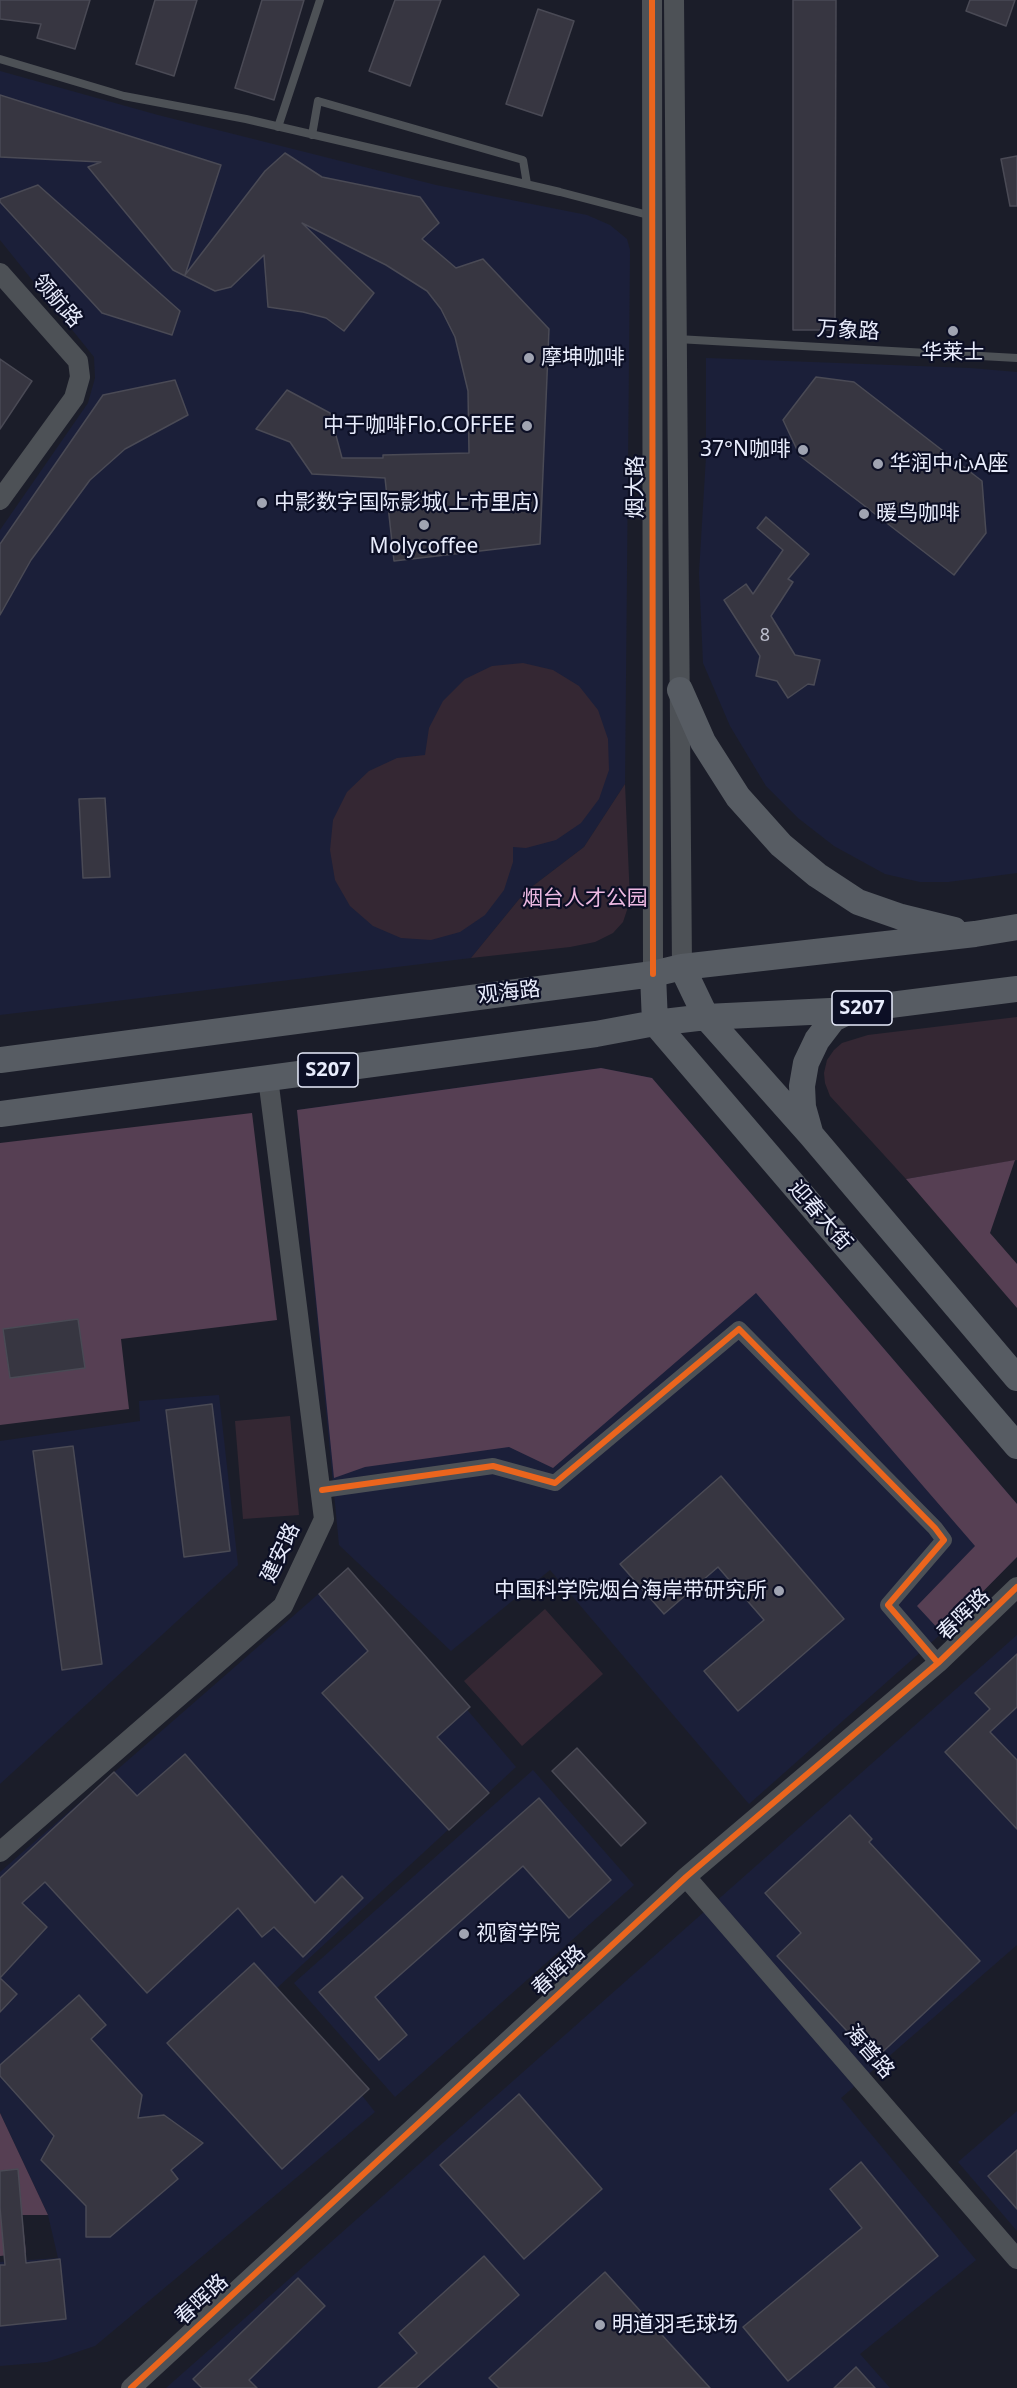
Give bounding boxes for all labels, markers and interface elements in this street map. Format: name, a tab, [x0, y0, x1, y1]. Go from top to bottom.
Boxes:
street label: 领航路	[27, 269, 87, 333]
street label: 万象路	[816, 317, 880, 345]
marker: 华莱士	[946, 324, 960, 338]
place label: 华莱士	[922, 340, 984, 366]
place label: 摩坤咖啡	[541, 345, 625, 371]
marker: 摩坤咖啡	[522, 351, 536, 365]
place label: 中于咖啡Flo.COFFEE	[323, 413, 515, 439]
marker: 中于咖啡Flo.COFFEE	[520, 419, 534, 433]
place label: 37°N咖啡	[700, 437, 791, 463]
marker: 37°N咖啡	[796, 443, 810, 457]
place label: 华润中心A座	[890, 451, 1008, 477]
street label: 烟大路	[623, 456, 649, 518]
marker: 华润中心A座	[871, 457, 885, 471]
place label: 中影数字国际影城(上市里店)	[274, 490, 539, 516]
marker: 中影数字国际影城(上市里店)	[255, 496, 269, 510]
place label: 暖鸟咖啡	[876, 501, 960, 527]
marker: 暖鸟咖啡	[857, 507, 871, 521]
marker: Molycoffee	[417, 518, 431, 532]
place label: Molycoffee	[370, 534, 478, 560]
house number: 8	[760, 625, 770, 647]
park label: 烟台人才公园	[522, 886, 648, 912]
street label: 观海路	[476, 977, 542, 1009]
road number: S207	[832, 991, 892, 1025]
road number: S207	[298, 1053, 358, 1087]
street label: 迎春大街	[783, 1176, 857, 1256]
street label: 建安路	[256, 1519, 306, 1587]
place label: 中国科学院烟台海岸带研究所	[494, 1578, 767, 1604]
marker: 中国科学院烟台海岸带研究所	[772, 1584, 786, 1598]
street label: 春晖路	[933, 1584, 995, 1646]
place label: 视窗学院	[476, 1921, 560, 1947]
marker: 视窗学院	[457, 1927, 471, 1941]
street label: 春晖路	[527, 1940, 591, 2002]
street label: 海普路	[839, 2020, 899, 2084]
street label: 春晖路	[170, 2269, 234, 2331]
place label: 明道羽毛球场	[612, 2312, 738, 2338]
marker: 明道羽毛球场	[593, 2318, 607, 2332]

